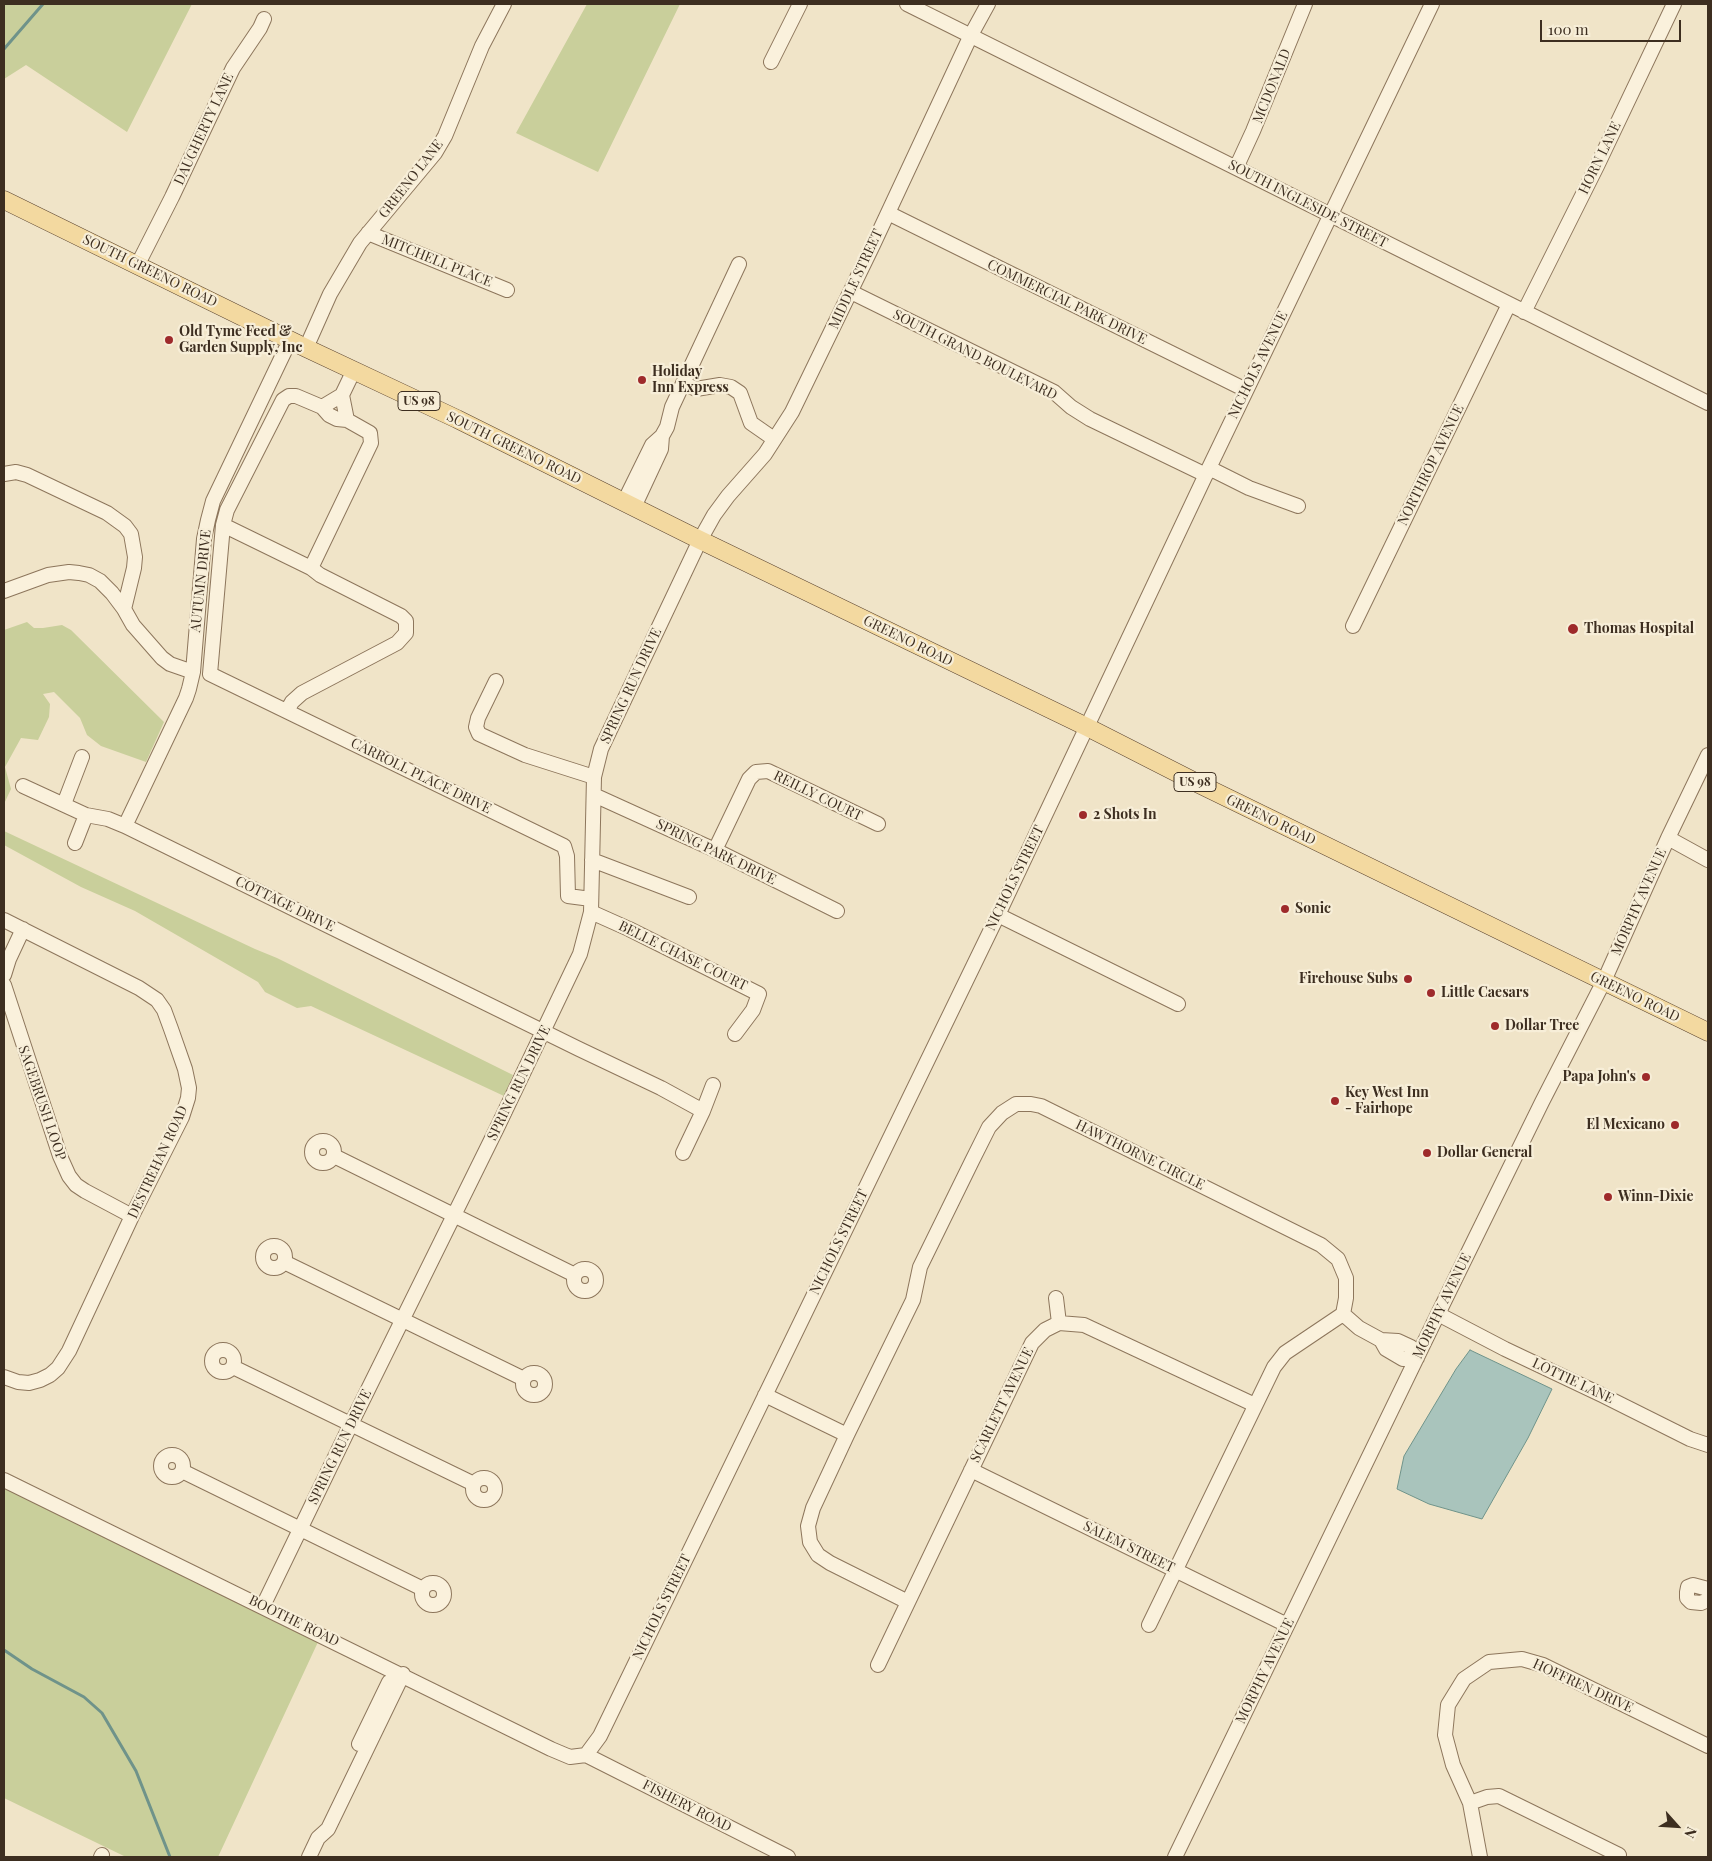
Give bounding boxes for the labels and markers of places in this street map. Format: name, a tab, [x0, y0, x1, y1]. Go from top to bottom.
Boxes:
place label: Old Tyme Feed & Garden Supply, Inc	[179, 324, 302, 357]
marker: Old Tyme Feed & Garden Supply, Inc	[163, 334, 175, 346]
place label: Holiday Inn Express	[652, 364, 729, 397]
marker: Holiday Inn Express	[636, 374, 648, 386]
place label: Thomas Hospital	[1584, 621, 1694, 637]
marker: Thomas Hospital	[1566, 622, 1580, 636]
place label: 2 Shots In	[1093, 807, 1157, 823]
marker: 2 Shots In	[1077, 809, 1089, 821]
place label: Sonic	[1295, 901, 1331, 917]
marker: Sonic	[1279, 903, 1291, 915]
place label: Firehouse Subs	[1299, 971, 1398, 987]
marker: Firehouse Subs	[1402, 973, 1414, 985]
place label: Little Caesars	[1441, 985, 1529, 1001]
marker: Little Caesars	[1425, 987, 1437, 999]
place label: Dollar Tree	[1505, 1018, 1579, 1034]
marker: Dollar Tree	[1489, 1020, 1501, 1032]
place label: Papa John's	[1562, 1069, 1636, 1085]
marker: Papa John's	[1640, 1071, 1652, 1083]
place label: Key West Inn - Fairhope	[1345, 1085, 1429, 1118]
marker: Key West Inn - Fairhope	[1329, 1095, 1341, 1107]
place label: El Mexicano	[1586, 1117, 1665, 1133]
marker: El Mexicano	[1669, 1119, 1681, 1131]
place label: Dollar General	[1437, 1145, 1532, 1161]
marker: Dollar General	[1421, 1147, 1433, 1159]
place label: Winn-Dixie	[1618, 1189, 1694, 1205]
marker: Winn-Dixie	[1602, 1191, 1614, 1203]

